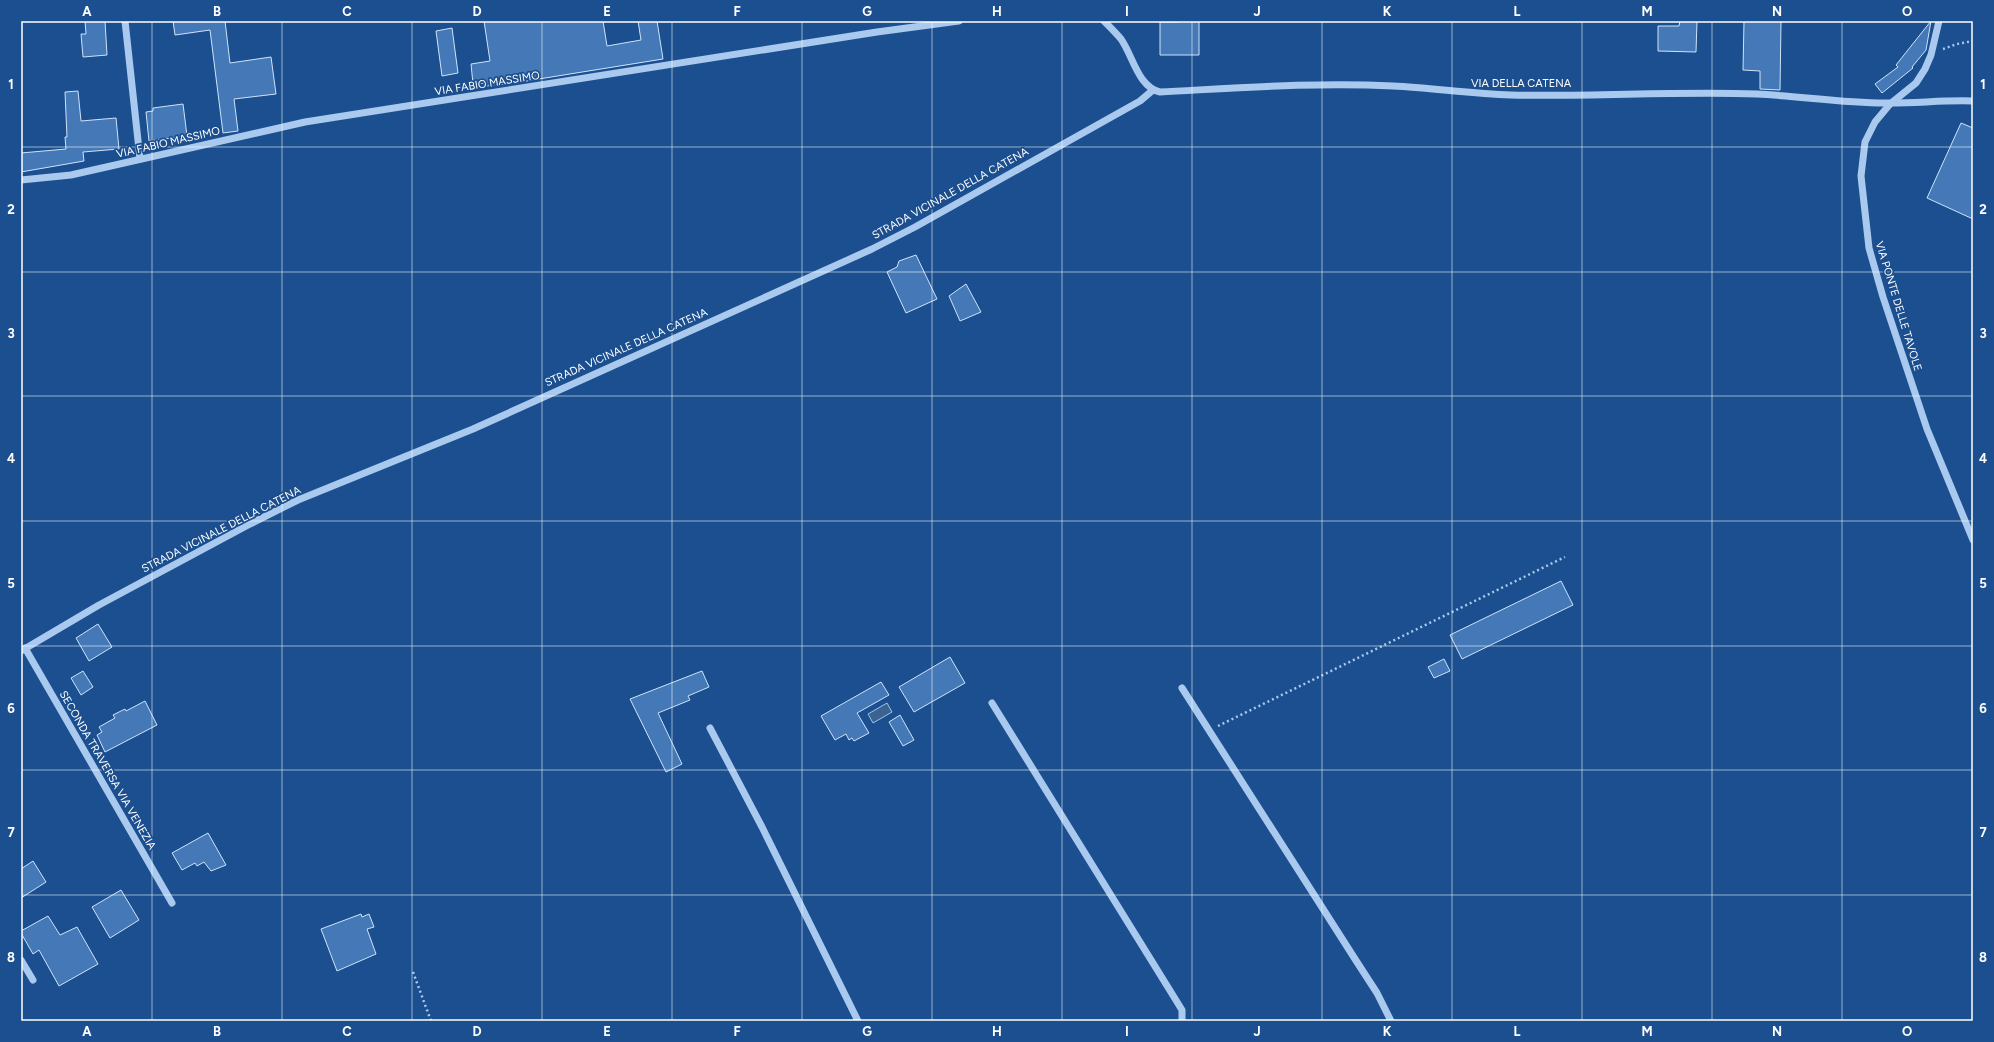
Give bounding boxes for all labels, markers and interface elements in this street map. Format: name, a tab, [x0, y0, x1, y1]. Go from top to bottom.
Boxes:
text: A	[82, 4, 92, 19]
text: B	[213, 4, 221, 19]
text: C	[342, 4, 352, 19]
text: D	[472, 4, 482, 19]
text: E	[603, 4, 611, 19]
text: F	[733, 4, 741, 19]
text: G	[862, 4, 872, 19]
text: H	[992, 4, 1002, 19]
text: I	[1125, 4, 1129, 19]
text: J	[1253, 4, 1261, 19]
text: K	[1383, 4, 1392, 19]
text: L	[1514, 4, 1521, 19]
text: M	[1641, 4, 1653, 19]
text: N	[1772, 4, 1782, 19]
text: O	[1902, 4, 1912, 19]
street label: VIA FABIO MASSIMO	[434, 69, 541, 98]
text: 1	[8, 77, 14, 92]
street label: VIA DELLA CATENA	[1471, 77, 1572, 90]
text: 1	[1980, 77, 1986, 92]
street label: VIA FABIO MASSIMO	[115, 124, 222, 161]
street label: STRADA VICINALE DELLA CATENA	[870, 145, 1031, 242]
text: 2	[7, 202, 15, 217]
text: 2	[1979, 202, 1987, 217]
street label: VIA PONTE DELLE TAVOLE	[1873, 240, 1924, 373]
street label: STRADA VICINALE DELLA CATENA	[543, 305, 710, 389]
text: 3	[7, 326, 15, 341]
text: 3	[1979, 326, 1987, 341]
text: 4	[7, 451, 15, 466]
text: 4	[1979, 451, 1987, 466]
street label: STRADA VICINALE DELLA CATENA	[140, 483, 303, 575]
text: 5	[7, 576, 15, 591]
text: 5	[1979, 576, 1987, 591]
street label: SECONDA TRAVERSA VIA VENEZIA	[57, 689, 159, 852]
text: 6	[7, 701, 15, 716]
text: 6	[1979, 701, 1987, 716]
text: 7	[7, 825, 15, 840]
text: 7	[1979, 825, 1987, 840]
text: 8	[7, 950, 15, 965]
text: 8	[1979, 950, 1987, 965]
text: A	[82, 1024, 92, 1039]
text: B	[213, 1024, 221, 1039]
text: C	[342, 1024, 352, 1039]
text: D	[472, 1024, 482, 1039]
text: E	[603, 1024, 611, 1039]
text: F	[733, 1024, 741, 1039]
text: G	[862, 1024, 872, 1039]
text: H	[992, 1024, 1002, 1039]
text: I	[1125, 1024, 1129, 1039]
text: J	[1253, 1024, 1261, 1039]
text: K	[1383, 1024, 1392, 1039]
text: L	[1514, 1024, 1521, 1039]
text: M	[1641, 1024, 1653, 1039]
text: N	[1772, 1024, 1782, 1039]
text: O	[1902, 1024, 1912, 1039]

